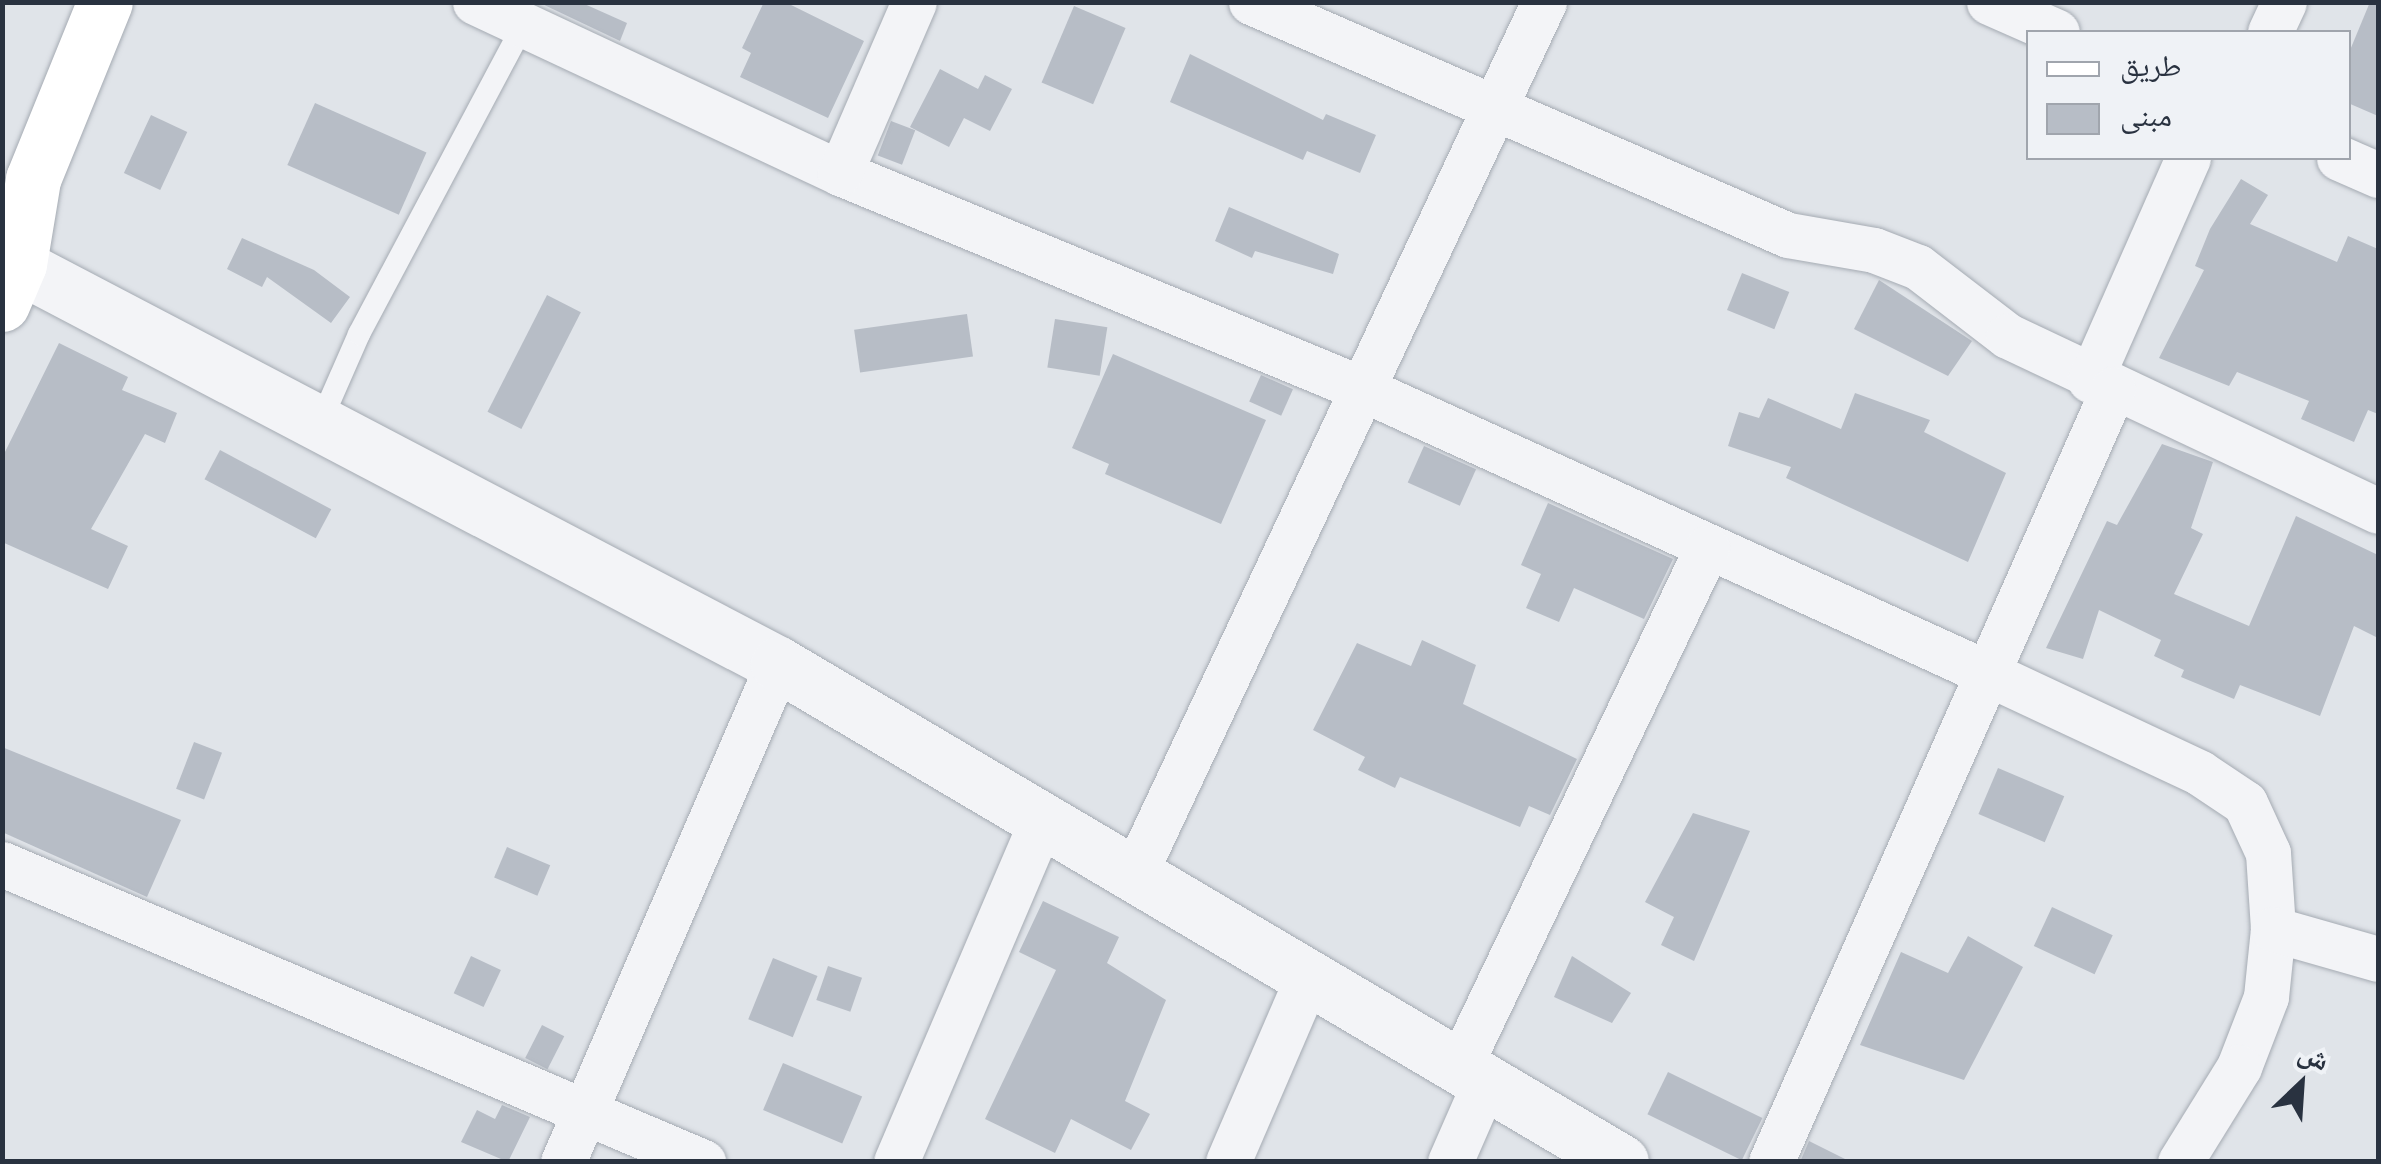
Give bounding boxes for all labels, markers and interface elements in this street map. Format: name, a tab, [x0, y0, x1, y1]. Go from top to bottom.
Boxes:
legend	[2026, 30, 2351, 160]
text: طريق	[2120, 48, 2181, 84]
text: مبنى	[2120, 98, 2172, 134]
north arrow	[2251, 1034, 2351, 1134]
text: ش	[2293, 1035, 2334, 1078]

